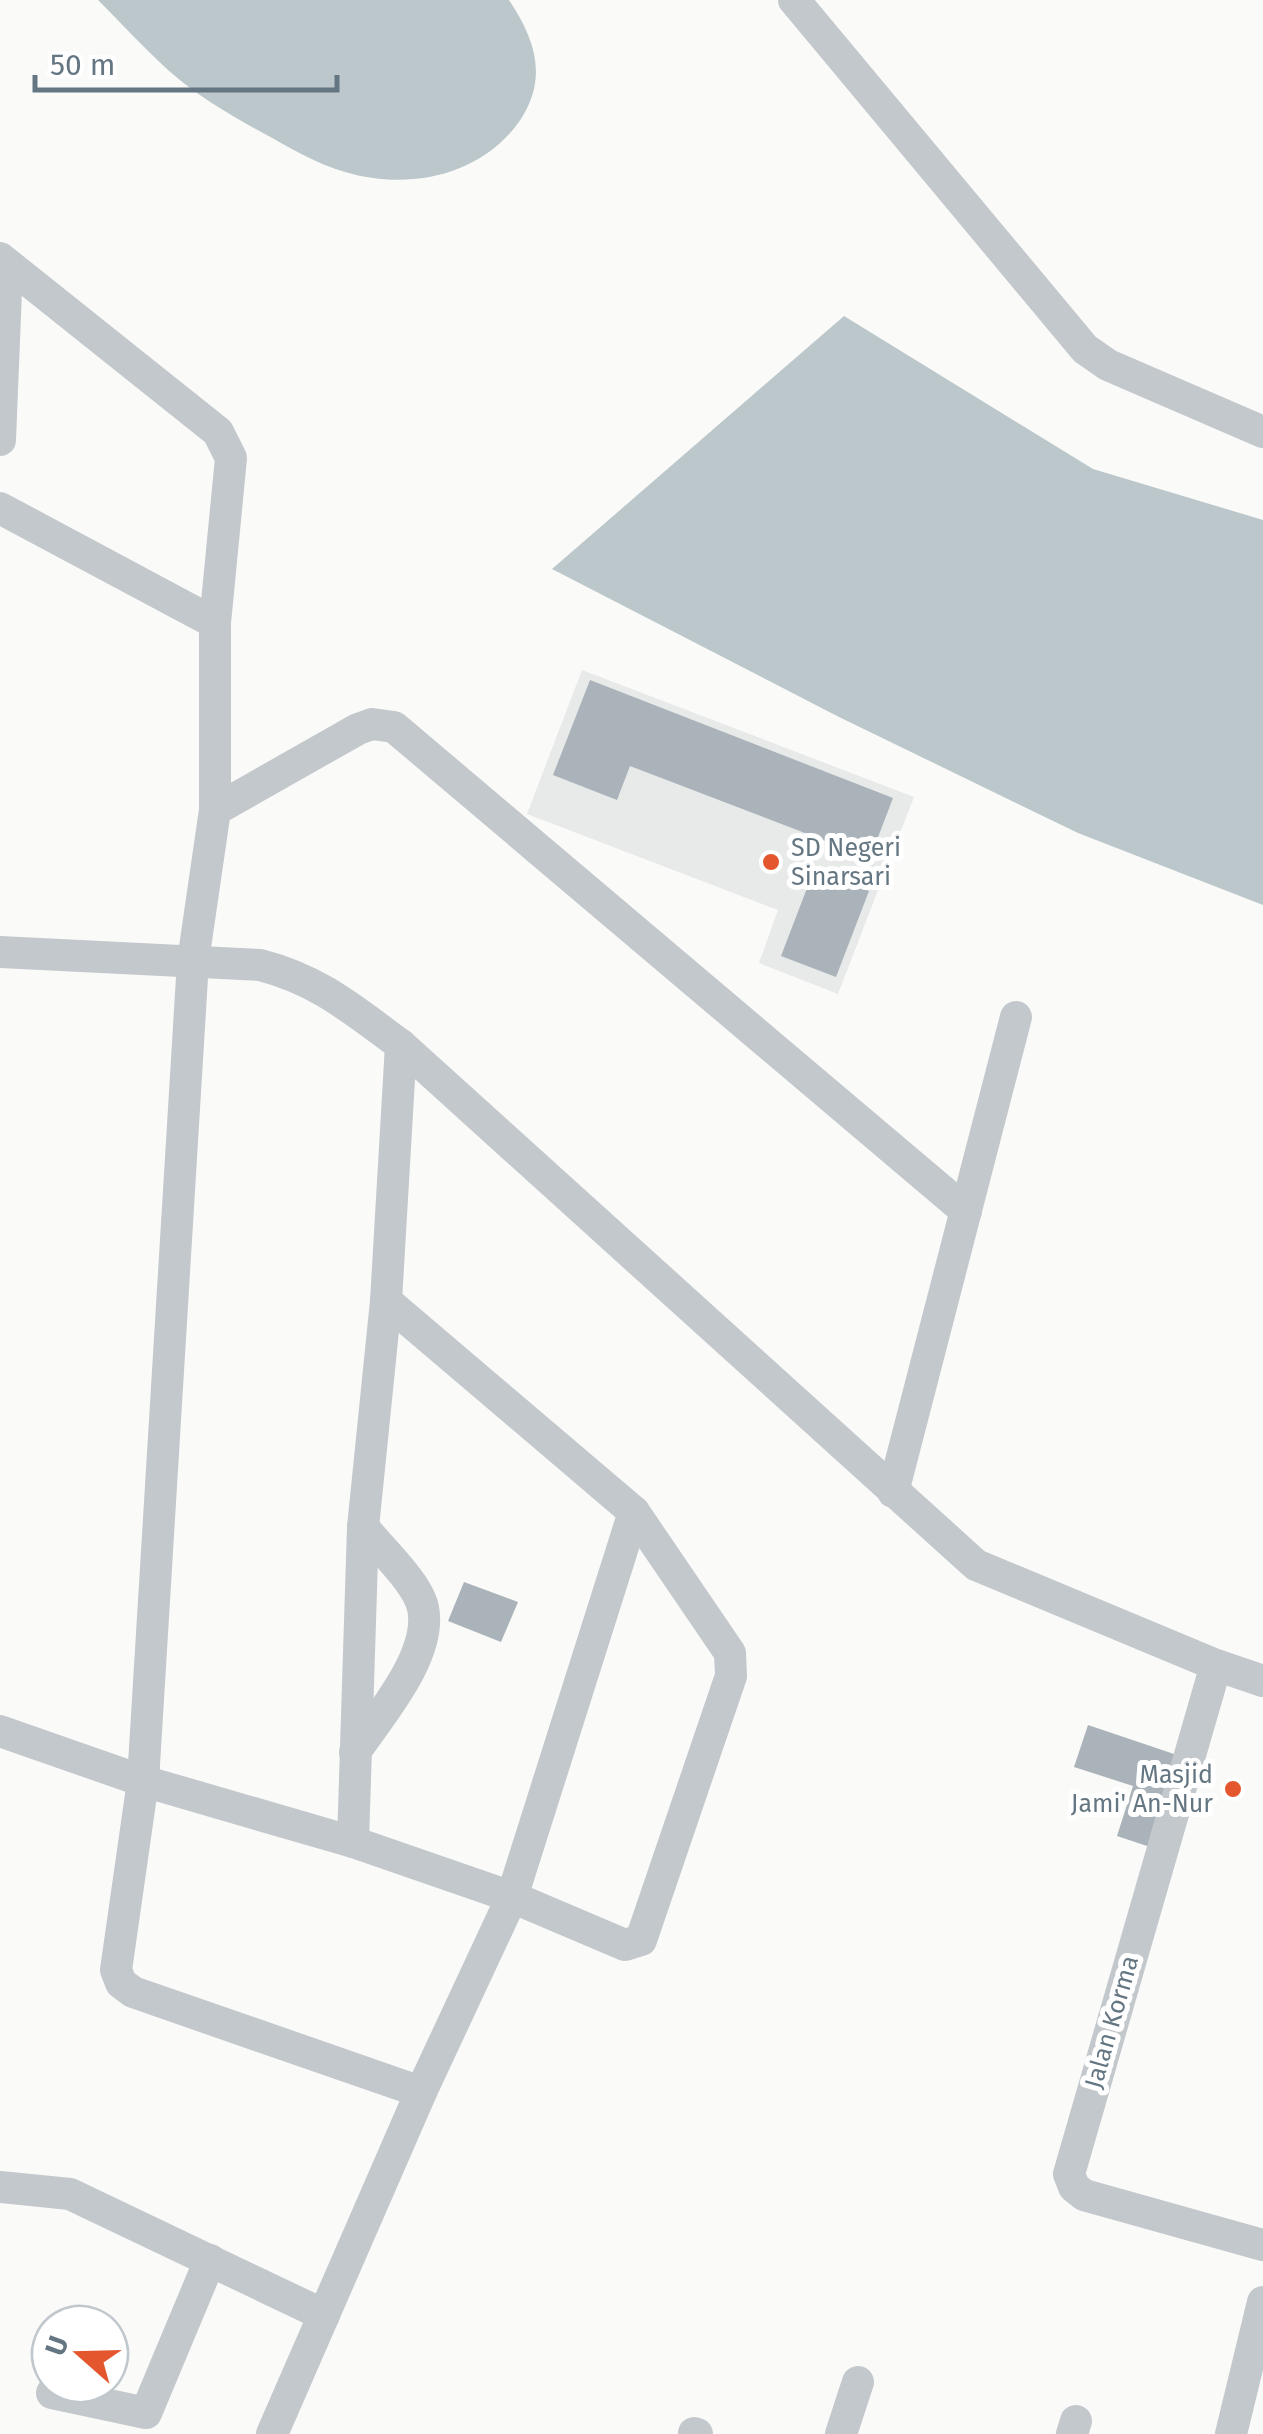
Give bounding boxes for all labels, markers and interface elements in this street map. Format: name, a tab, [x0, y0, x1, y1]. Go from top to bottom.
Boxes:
scale bar	[35, 30, 338, 92]
text: 50 m	[50, 47, 115, 83]
place label: SD Negeri Sinarsari	[791, 833, 901, 892]
marker: SD Negeri Sinarsari	[760, 851, 782, 873]
place label: Masjid Jami' An-Nur	[1071, 1760, 1213, 1819]
marker: Masjid Jami' An-Nur	[1222, 1778, 1244, 1800]
street label: Jalan Korma	[1079, 1952, 1145, 2092]
north arrow	[30, 2304, 130, 2404]
text: U	[38, 2331, 76, 2360]

